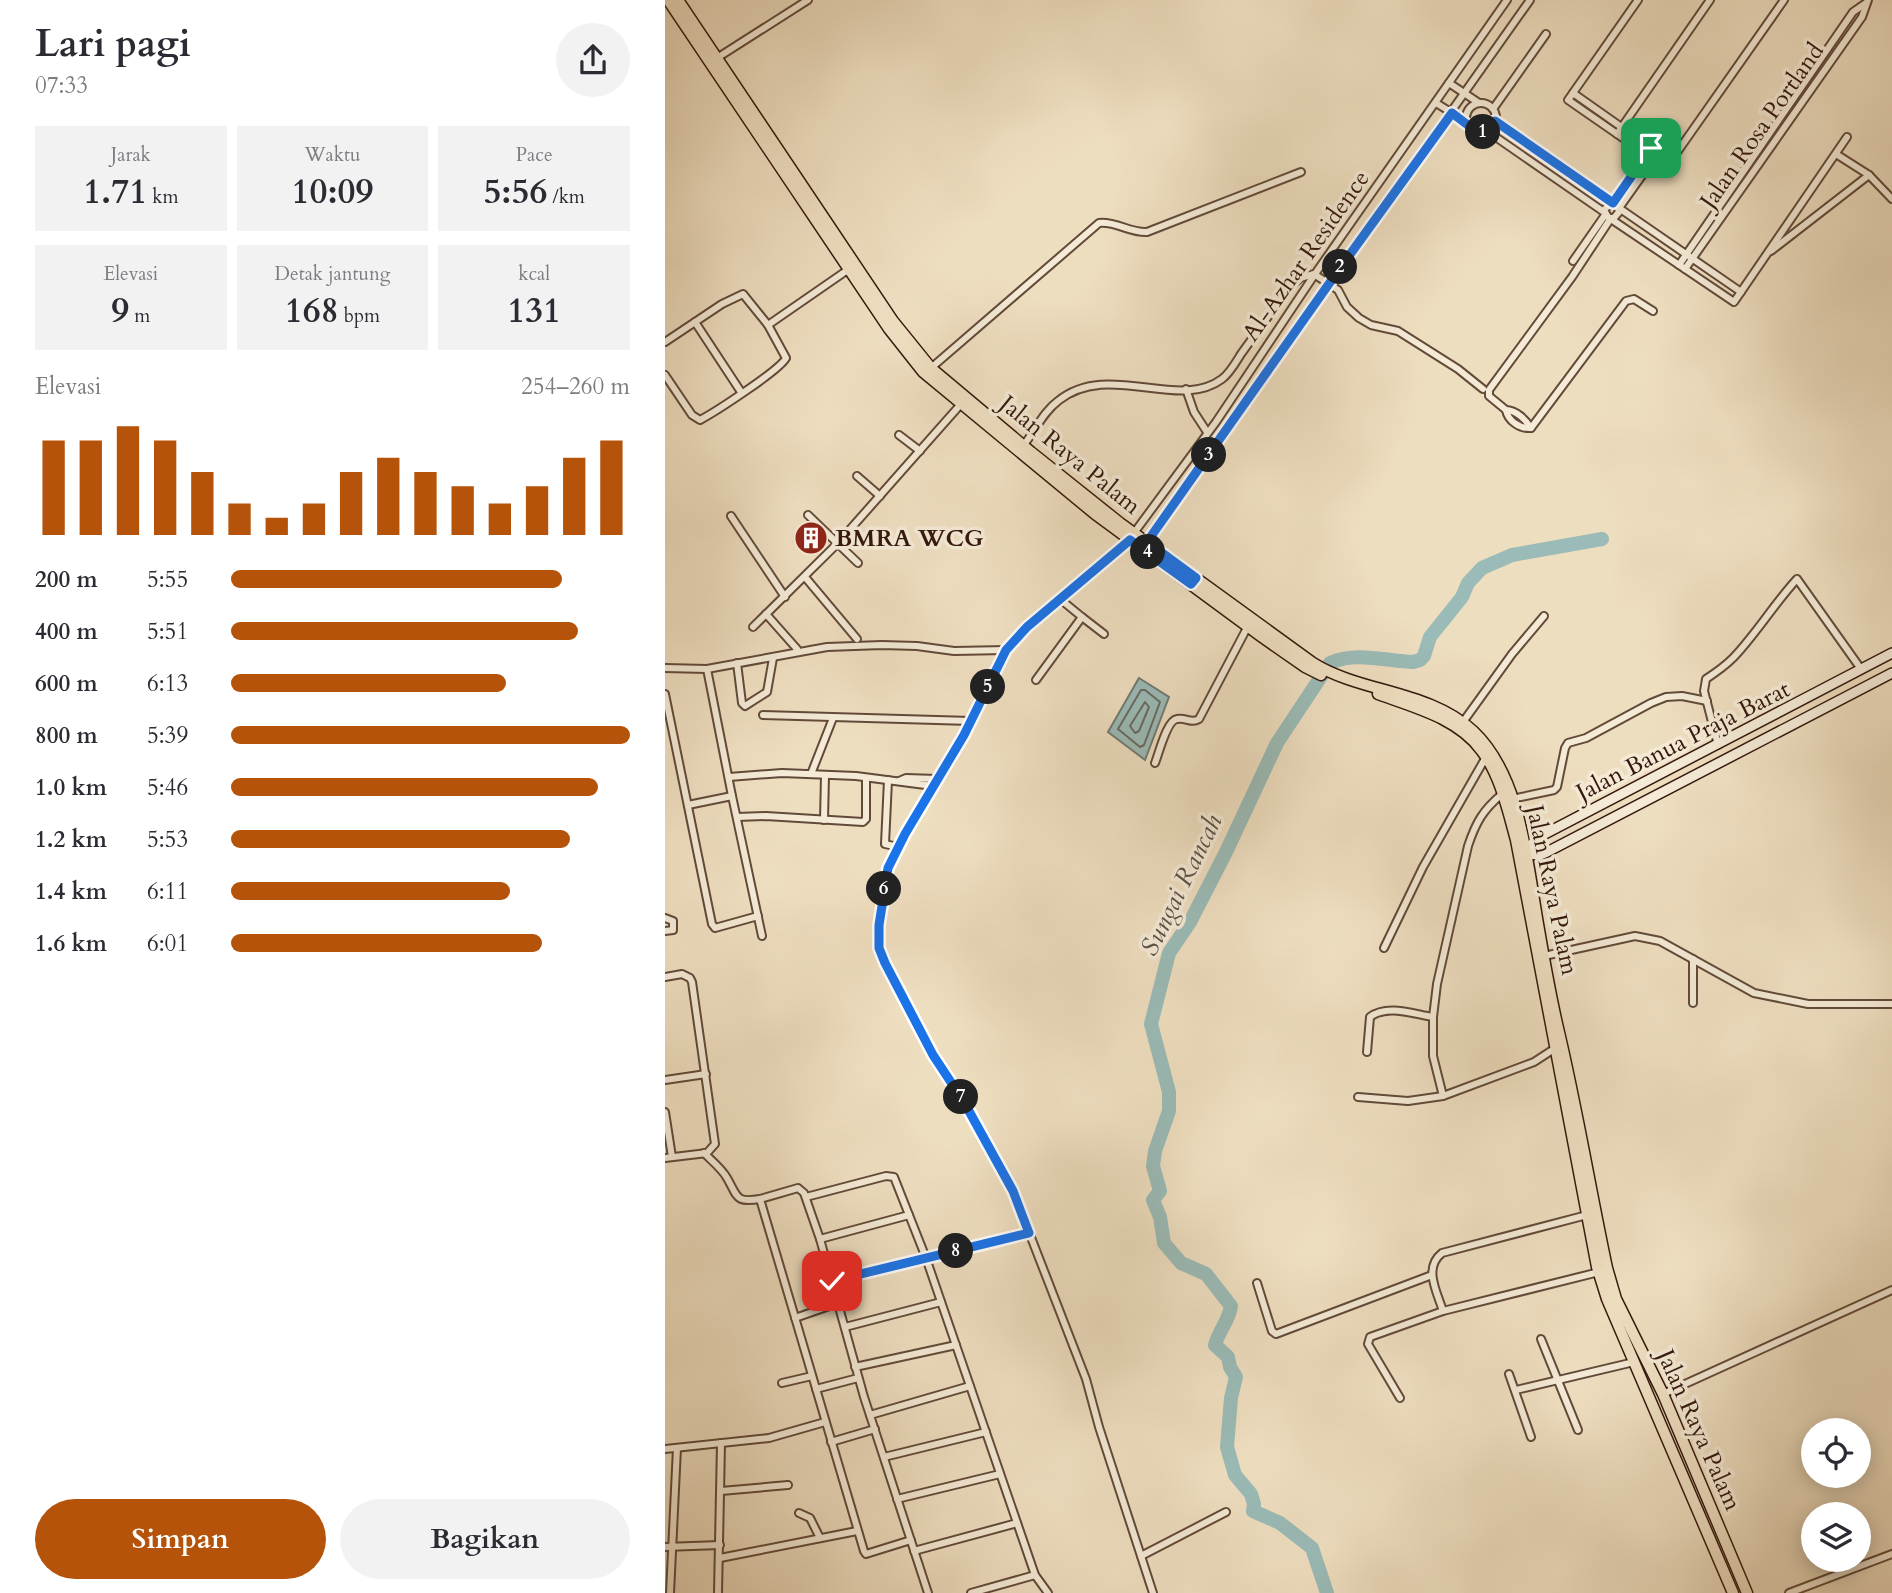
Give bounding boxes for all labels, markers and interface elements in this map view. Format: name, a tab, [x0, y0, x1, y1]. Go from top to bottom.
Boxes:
text: Lari pagi	[35, 18, 191, 70]
button: share	[556, 23, 630, 97]
street label: Jalan Rosa Portland	[1691, 36, 1832, 218]
text: 07:33	[35, 70, 88, 101]
pin: 1	[1465, 114, 1501, 150]
text: 1	[1478, 118, 1487, 144]
pin	[1621, 118, 1681, 178]
icon: arrive	[1632, 129, 1670, 167]
text: Jarak	[111, 142, 151, 168]
text: Waktu	[305, 142, 360, 168]
text: Pace	[516, 142, 553, 168]
street label: Al-Azhar Residence	[1235, 164, 1377, 348]
text: 1.71	[83, 168, 147, 216]
text: 10:09	[292, 168, 373, 216]
text: 5:56	[483, 168, 547, 216]
text: km	[147, 184, 178, 210]
text: /km	[547, 184, 585, 210]
pin: 2	[1323, 250, 1357, 284]
text: 2	[1335, 253, 1344, 279]
text: Elevasi	[103, 261, 158, 287]
text: Detak jantung	[275, 261, 390, 287]
text: kcal	[518, 261, 550, 287]
text: 9	[111, 287, 129, 335]
text: 168	[285, 287, 339, 335]
text: 131	[507, 287, 561, 335]
text: m	[129, 303, 150, 329]
text: bpm	[339, 303, 380, 329]
text: Elevasi	[35, 371, 101, 402]
text: 254–260 m	[521, 371, 630, 402]
street label: Jalan Raya Palam	[990, 386, 1148, 523]
pin: 3	[1191, 438, 1227, 472]
text: 3	[1204, 441, 1213, 467]
building icon: BMRA WCG	[792, 519, 830, 557]
place label: BMRA WCG	[835, 522, 984, 555]
pin: 4	[1131, 534, 1165, 570]
text: 4	[1143, 538, 1152, 564]
text: 200 m	[35, 564, 98, 595]
text: 5:55	[147, 564, 188, 595]
text: 400 m	[35, 616, 98, 647]
text: 5:51	[147, 616, 188, 647]
text: 600 m	[35, 668, 98, 699]
text: 6:13	[147, 668, 188, 699]
pin: 5	[971, 670, 1005, 704]
text: 5	[983, 673, 992, 699]
street label: Jalan Banua Praja Barat	[1568, 673, 1796, 811]
text: 800 m	[35, 720, 98, 751]
text: 5:39	[147, 720, 188, 751]
text: 1.0 km	[35, 772, 107, 803]
text: 5:46	[147, 772, 188, 803]
street label: Jalan Raya Palam	[1517, 799, 1586, 979]
water label: Sungai Rancah	[1132, 808, 1231, 962]
text: 1.2 km	[35, 824, 107, 855]
text: 5:53	[147, 824, 188, 855]
pin: 6	[867, 872, 901, 906]
text: 6	[879, 875, 888, 901]
text: 1.4 km	[35, 876, 107, 907]
text: 6:11	[147, 876, 188, 907]
text: 1.6 km	[35, 928, 107, 959]
text: 6:01	[147, 928, 188, 959]
pin: 7	[943, 1080, 979, 1114]
text: 7	[956, 1083, 965, 1109]
pin: 8	[939, 1234, 973, 1268]
text: 8	[951, 1237, 960, 1263]
pin	[802, 1251, 862, 1311]
icon: check	[813, 1262, 851, 1300]
street label: Jalan Raya Palam	[1648, 1342, 1750, 1516]
map controls	[1801, 1418, 1871, 1572]
button: locate	[1801, 1418, 1871, 1488]
button: Simpan	[35, 1499, 326, 1579]
button: Bagikan	[340, 1499, 630, 1579]
button: layers	[1801, 1502, 1871, 1572]

